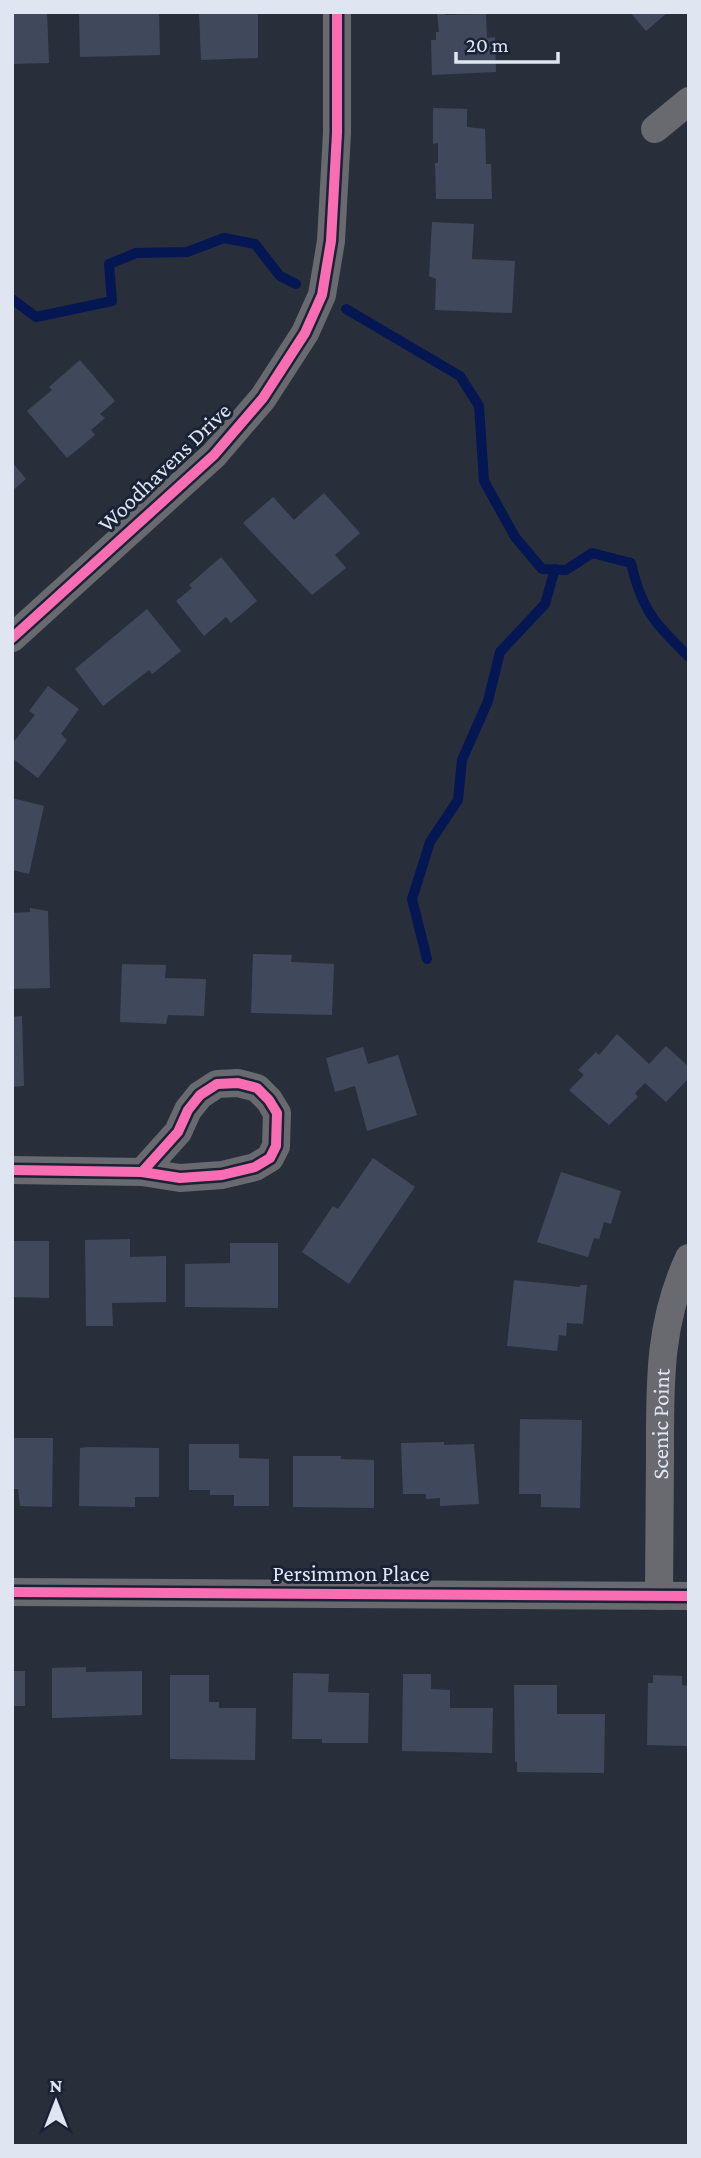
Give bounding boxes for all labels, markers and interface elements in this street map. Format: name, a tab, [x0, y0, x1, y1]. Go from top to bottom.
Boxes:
scale bar	[456, 21, 558, 65]
text: 20 m	[466, 33, 509, 57]
street label: Woodhavens Drive	[92, 397, 236, 537]
street label: Scenic Point	[647, 1367, 675, 1480]
street label: Persimmon Place	[272, 1560, 430, 1586]
north arrow	[21, 2067, 91, 2137]
text: N	[50, 2075, 63, 2096]

